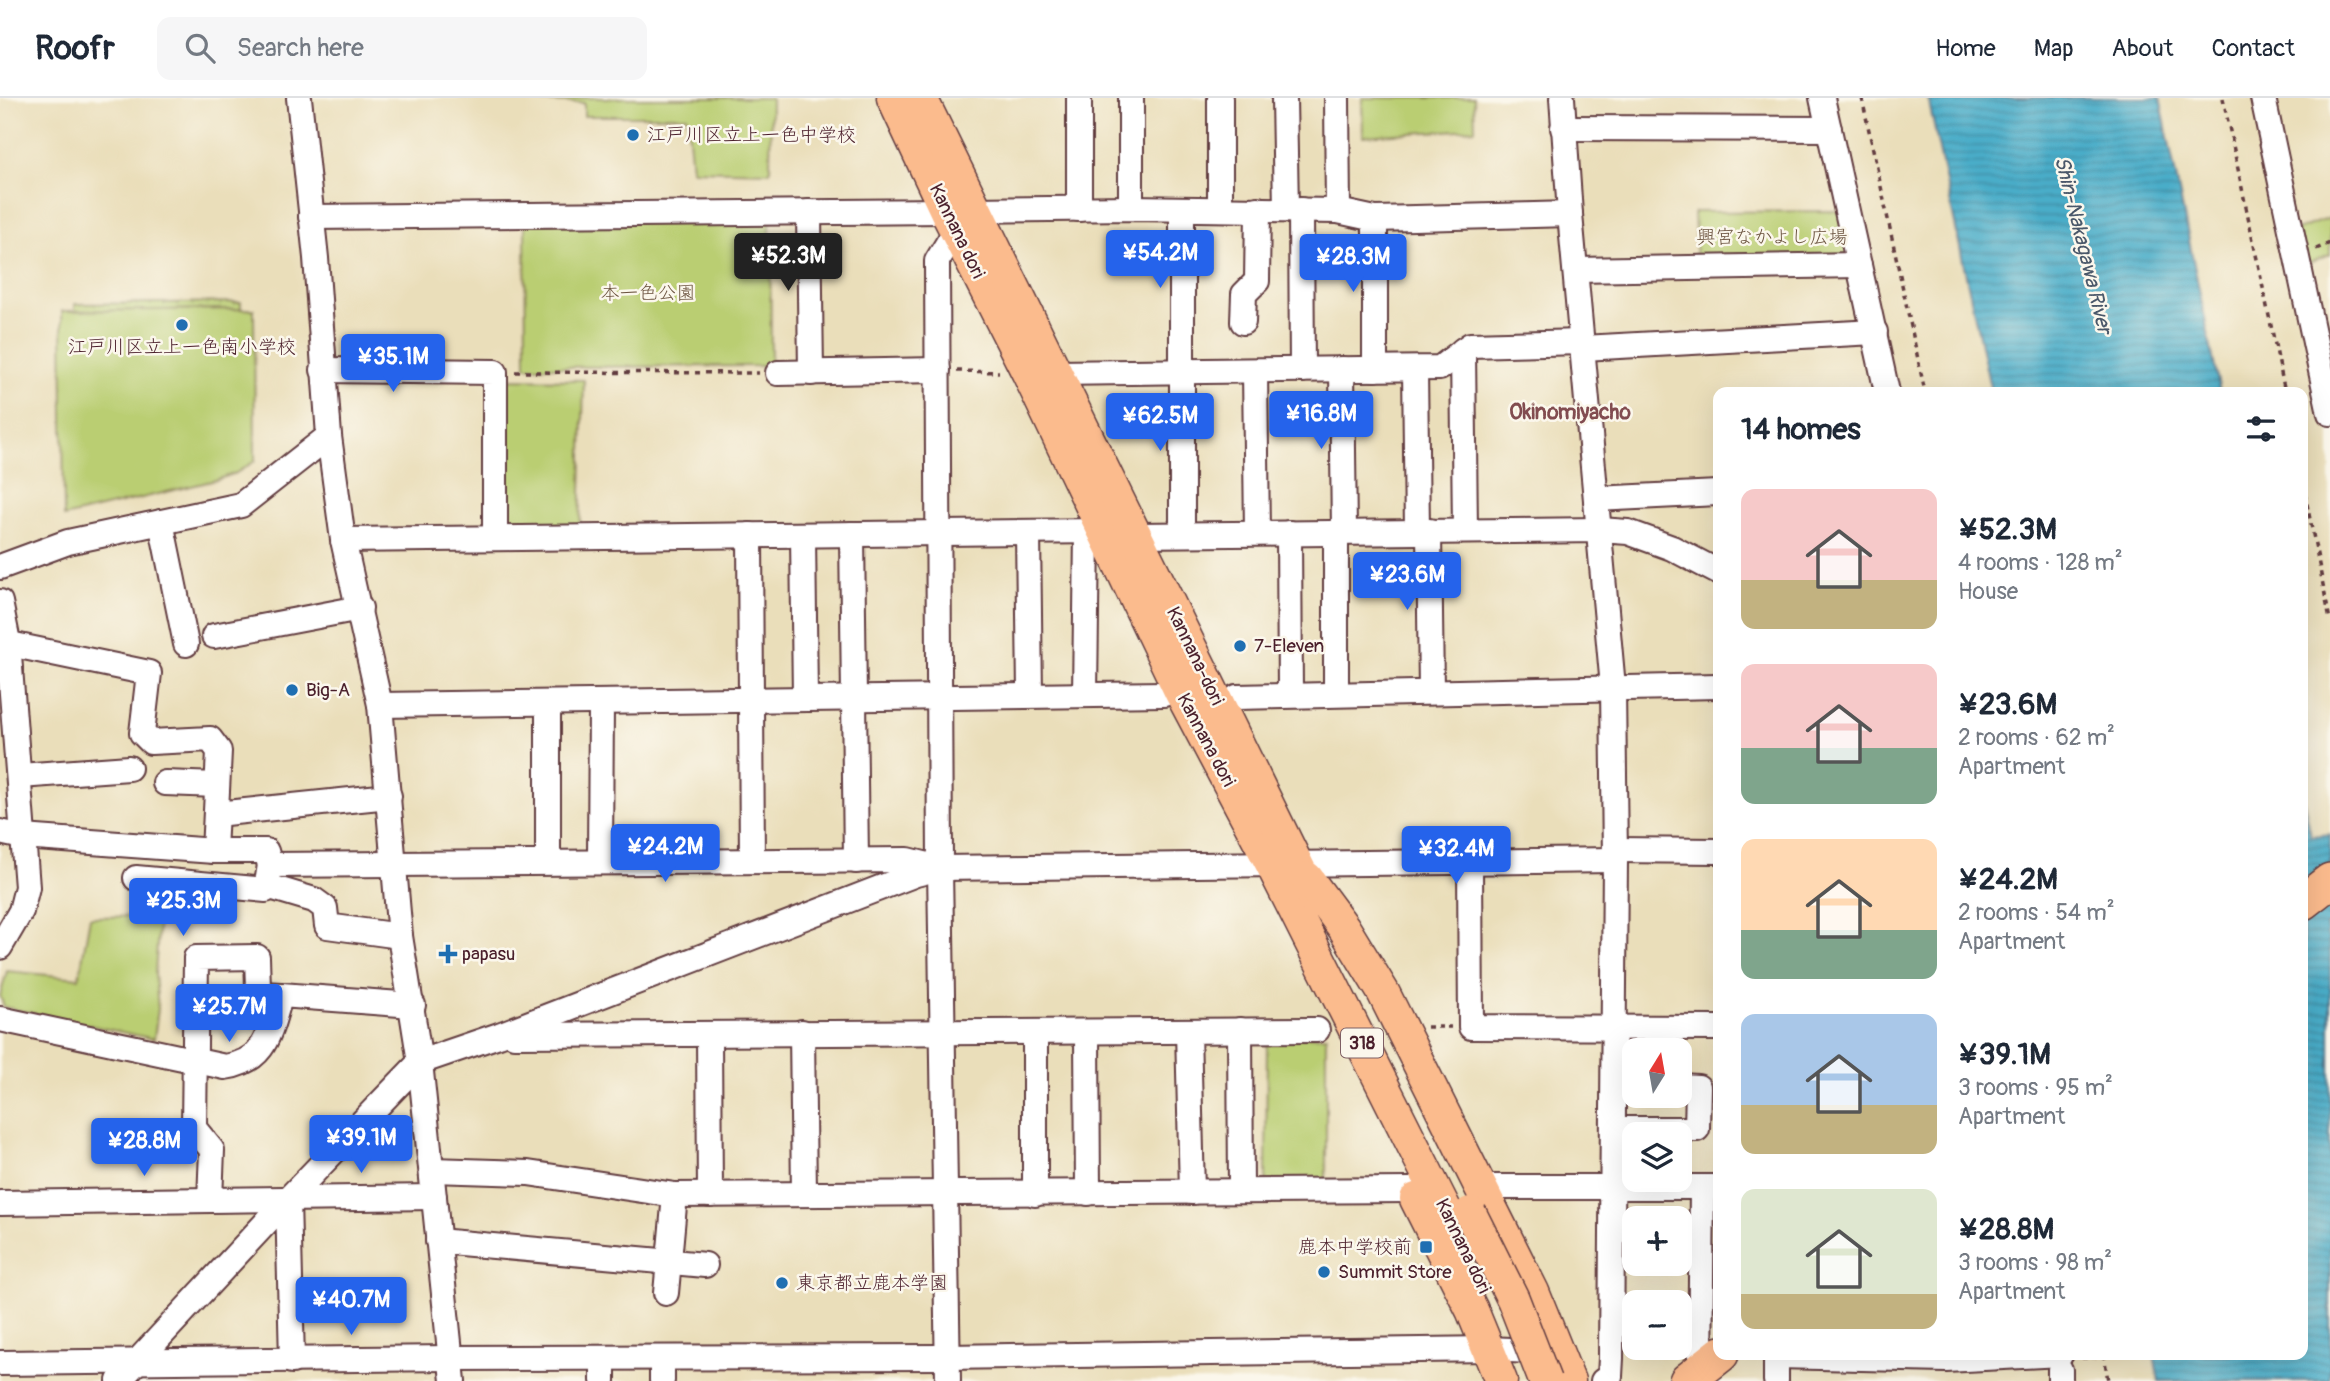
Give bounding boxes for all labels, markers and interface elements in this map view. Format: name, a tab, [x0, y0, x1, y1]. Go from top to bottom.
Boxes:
search box	[157, 17, 647, 80]
text: Roofr	[35, 28, 115, 69]
icon: search	[181, 29, 219, 67]
text: Search here	[237, 32, 364, 64]
text: Home	[1935, 34, 1996, 63]
text: Map	[2034, 34, 2074, 63]
text: About	[2112, 34, 2174, 63]
text: Contact	[2212, 34, 2295, 63]
place label: 江戸川区立上一色中学校	[647, 123, 856, 147]
marker: 江戸川区立上一色中学校	[625, 127, 641, 143]
water label: Shin-Nakagawa River	[2048, 154, 2119, 339]
street label: Kannana dori	[924, 180, 990, 282]
park label: 興宮なかよし広場	[1696, 225, 1848, 249]
pin: ¥54.2M	[1103, 230, 1217, 290]
pin: ¥52.3M	[731, 234, 845, 293]
pin: ¥28.3M	[1296, 234, 1410, 294]
text: ¥54.2M	[1122, 238, 1198, 267]
text: ¥52.3M	[750, 241, 826, 270]
text: ¥28.3M	[1316, 242, 1390, 271]
park label: 本一色公園	[600, 281, 696, 305]
marker: 江戸川区立上一色南小学校	[174, 317, 190, 333]
pin: ¥35.1M	[336, 334, 450, 394]
place label: 江戸川区立上一色南小学校	[68, 335, 296, 359]
text: ¥35.1M	[357, 342, 429, 371]
pin: ¥16.8M	[1264, 392, 1378, 451]
pin: ¥62.5M	[1103, 394, 1217, 453]
text: ¥16.8M	[1285, 399, 1357, 428]
district label: Okinomiyacho	[1509, 399, 1631, 426]
text: ¥62.5M	[1122, 401, 1198, 430]
icon: filters	[2242, 410, 2280, 448]
text: 14 homes	[1741, 411, 1861, 448]
text: ¥52.3M	[1958, 511, 2057, 548]
icon: home	[1797, 517, 1881, 601]
text: 4 rooms · 128 m²	[1958, 548, 2123, 577]
pin: ¥23.6M	[1350, 552, 1464, 612]
text: ¥23.6M	[1369, 560, 1445, 589]
text: House	[1958, 577, 2018, 606]
street label: Kannana-dori	[1161, 603, 1229, 709]
place label: 7-Eleven	[1254, 634, 1324, 658]
marker: 7-Eleven	[1232, 638, 1248, 654]
place label: Big-A	[306, 678, 350, 702]
marker: Big-A	[284, 682, 300, 698]
text: ¥23.6M	[1958, 686, 2057, 723]
street label: Kannana dori	[1171, 689, 1241, 791]
icon: home	[1797, 692, 1881, 776]
text: 2 rooms · 62 m²	[1958, 723, 2115, 752]
text: Apartment	[1958, 752, 2065, 781]
pin: ¥24.2M	[608, 824, 722, 884]
pin: ¥32.4M	[1399, 826, 1513, 886]
text: ¥24.2M	[627, 832, 703, 861]
text: ¥32.4M	[1418, 834, 1494, 863]
text: ¥24.2M	[1958, 861, 2058, 898]
icon: home	[1797, 867, 1881, 951]
pin: ¥25.3M	[126, 878, 240, 938]
text: ¥25.3M	[145, 886, 221, 915]
text: 2 rooms · 54 m²	[1958, 898, 2115, 927]
text: Apartment	[1958, 927, 2065, 956]
place label: papasu	[462, 942, 515, 966]
marker: papasu	[440, 946, 456, 962]
pin: ¥25.7M	[172, 984, 286, 1044]
text: ¥25.7M	[191, 992, 267, 1021]
road number: 318	[1341, 1028, 1383, 1058]
text: ¥39.1M	[1958, 1036, 2051, 1073]
north arrow	[1622, 1038, 1692, 1108]
map controls	[1622, 1038, 1692, 1360]
icon: home	[1797, 1042, 1881, 1126]
text: 3 rooms · 95 m²	[1958, 1073, 2113, 1102]
text: Apartment	[1958, 1102, 2065, 1131]
pin: ¥39.1M	[304, 1116, 418, 1175]
pin: ¥28.8M	[87, 1118, 201, 1178]
button: layers	[1622, 1122, 1692, 1192]
text: ¥39.1M	[325, 1123, 397, 1152]
text: ¥28.8M	[107, 1126, 181, 1155]
street label: Kannana dori	[1430, 1195, 1496, 1297]
button: +	[1622, 1206, 1692, 1276]
text: ¥28.8M	[1958, 1211, 2054, 1248]
icon: home	[1797, 1217, 1881, 1301]
place label: 鹿本中学校前	[1298, 1235, 1412, 1259]
marker: 鹿本中学校前	[1418, 1239, 1434, 1255]
text: 3 rooms · 98 m²	[1958, 1248, 2112, 1277]
place label: Summit Store	[1338, 1260, 1452, 1284]
marker: Summit Store	[1316, 1264, 1332, 1280]
place label: 東京都立鹿本学園	[796, 1271, 948, 1295]
marker: 東京都立鹿本学園	[774, 1275, 790, 1291]
text: Apartment	[1958, 1277, 2065, 1306]
pin: ¥40.7M	[294, 1278, 408, 1337]
text: ¥40.7M	[312, 1285, 390, 1314]
button: −	[1622, 1290, 1692, 1360]

